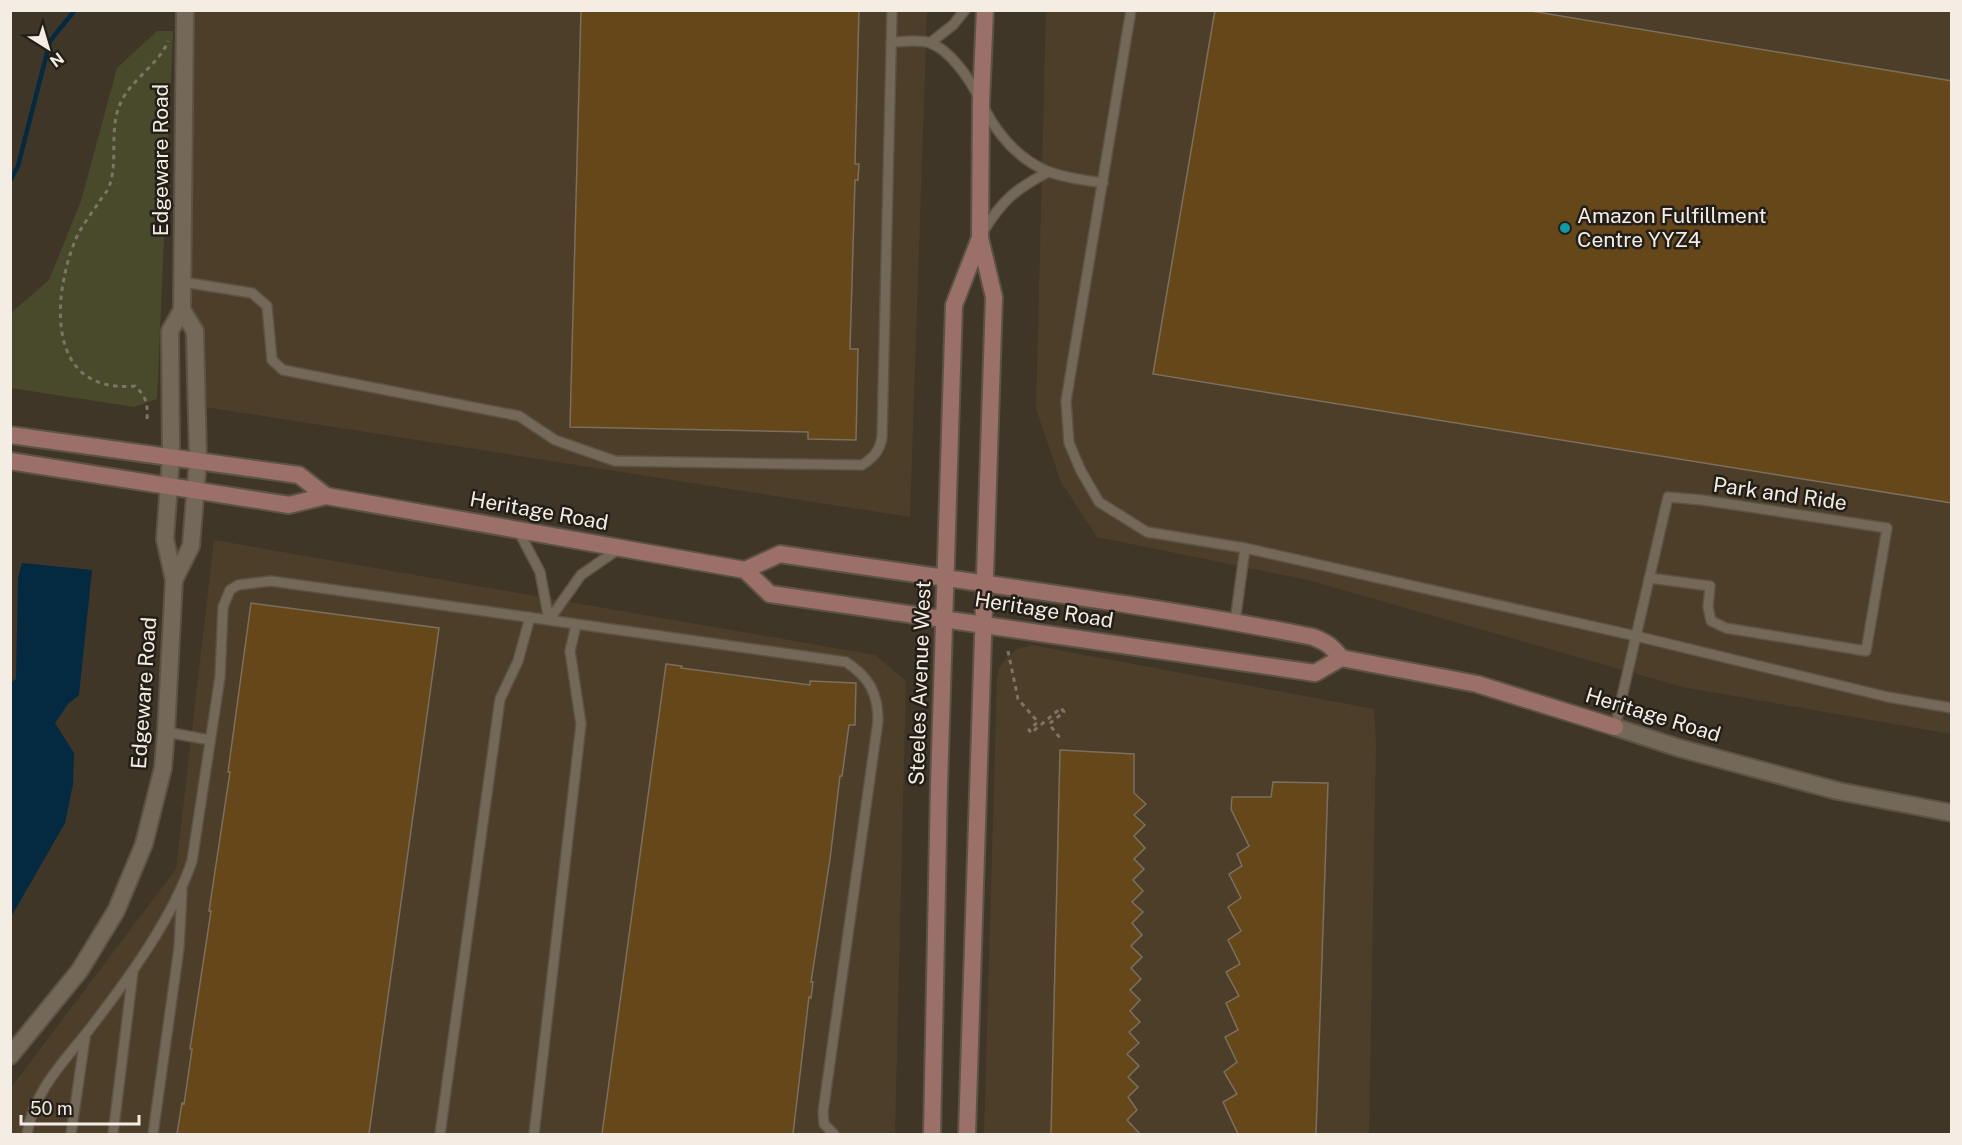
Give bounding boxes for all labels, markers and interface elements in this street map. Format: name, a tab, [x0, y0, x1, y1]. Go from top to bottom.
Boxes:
north arrow	[18, 18, 78, 78]
text: N	[46, 48, 67, 71]
street label: Edgeware Road	[148, 84, 173, 236]
place label: Amazon Fulfillment Centre YYZ4	[1577, 203, 1767, 252]
marker: Amazon Fulfillment Centre YYZ4	[1558, 221, 1572, 235]
street label: Park and Ride	[1712, 472, 1849, 515]
street label: Heritage Road	[468, 486, 610, 535]
street label: Steeles Avenue West	[903, 580, 936, 786]
street label: Heritage Road	[973, 586, 1115, 633]
street label: Edgeware Road	[126, 616, 161, 770]
street label: Heritage Road	[1582, 682, 1724, 747]
scale bar	[21, 1088, 140, 1126]
text: 50 m	[30, 1098, 73, 1119]

